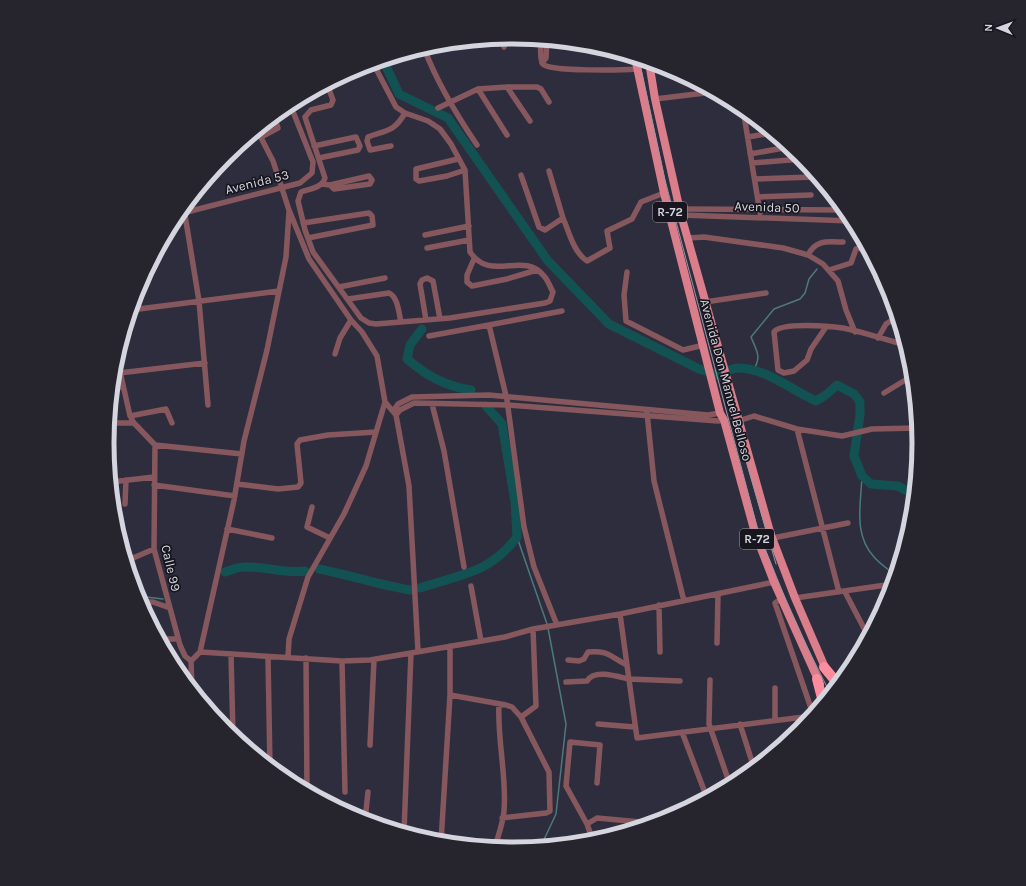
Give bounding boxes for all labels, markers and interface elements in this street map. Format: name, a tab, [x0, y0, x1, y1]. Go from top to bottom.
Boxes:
north arrow	[978, 8, 1018, 48]
text: N	[982, 24, 995, 32]
street label: Avenida 53	[224, 167, 290, 197]
street label: Avenida 50	[734, 198, 800, 216]
road number: R-72	[653, 202, 687, 222]
street label: Avenida Don Manuel Belloso	[697, 297, 755, 463]
road number: R-72	[740, 529, 774, 549]
street label: Calle 99	[158, 543, 184, 593]

